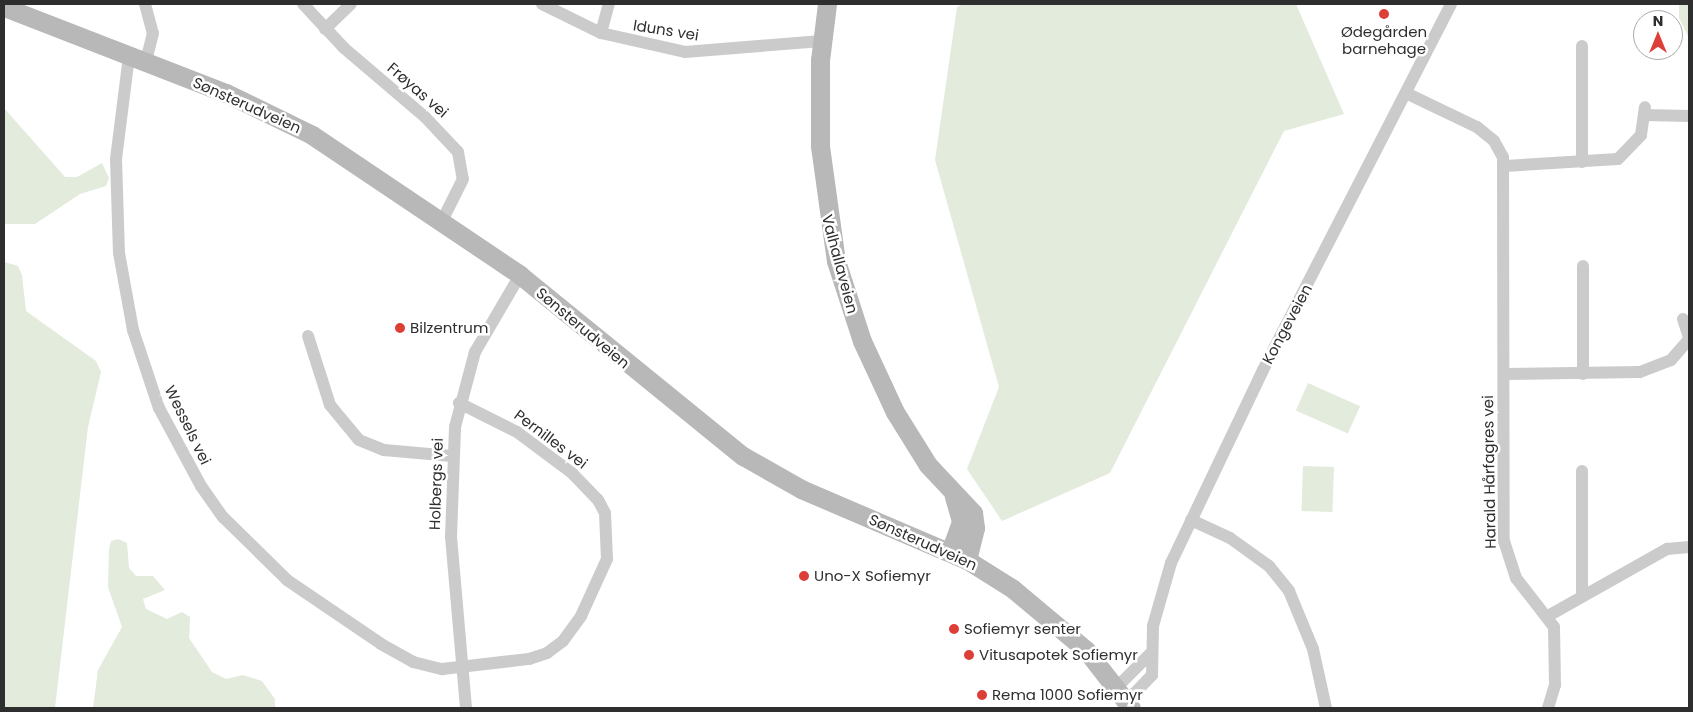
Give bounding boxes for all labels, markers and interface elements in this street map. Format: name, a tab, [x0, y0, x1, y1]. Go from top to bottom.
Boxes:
marker: Ødegården barnehage	[1378, 8, 1390, 20]
north arrow	[1633, 10, 1683, 60]
text: N	[1653, 11, 1663, 31]
street label: Iduns vei	[632, 16, 700, 44]
place label: Ødegården barnehage	[1341, 22, 1427, 57]
street label: Frøyas vei	[384, 59, 452, 121]
street label: Sønsterudveien	[190, 73, 304, 137]
street label: Valhallaveien	[818, 213, 862, 315]
street label: Kongeveien	[1258, 281, 1316, 367]
street label: Sønsterudveien	[533, 284, 633, 372]
place label: Bilzentrum	[410, 319, 488, 337]
marker: Bilzentrum	[394, 322, 406, 334]
street label: Wessels vei	[161, 382, 215, 468]
street label: Harald Hårfagres vei	[1479, 395, 1499, 549]
street label: Pernilles vei	[511, 406, 591, 472]
street label: Holbergs vei	[425, 438, 447, 530]
street label: Sønsterudveien	[866, 510, 980, 574]
place label: Uno-X Sofiemyr	[814, 567, 931, 585]
marker: Uno-X Sofiemyr	[798, 570, 810, 582]
place label: Sofiemyr senter	[964, 620, 1081, 638]
marker: Sofiemyr senter	[948, 623, 960, 635]
place label: Vitusapotek Sofiemyr	[979, 646, 1138, 664]
marker: Vitusapotek Sofiemyr	[963, 649, 975, 661]
place label: Rema 1000 Sofiemyr	[992, 686, 1143, 704]
marker: Rema 1000 Sofiemyr	[976, 689, 988, 701]

